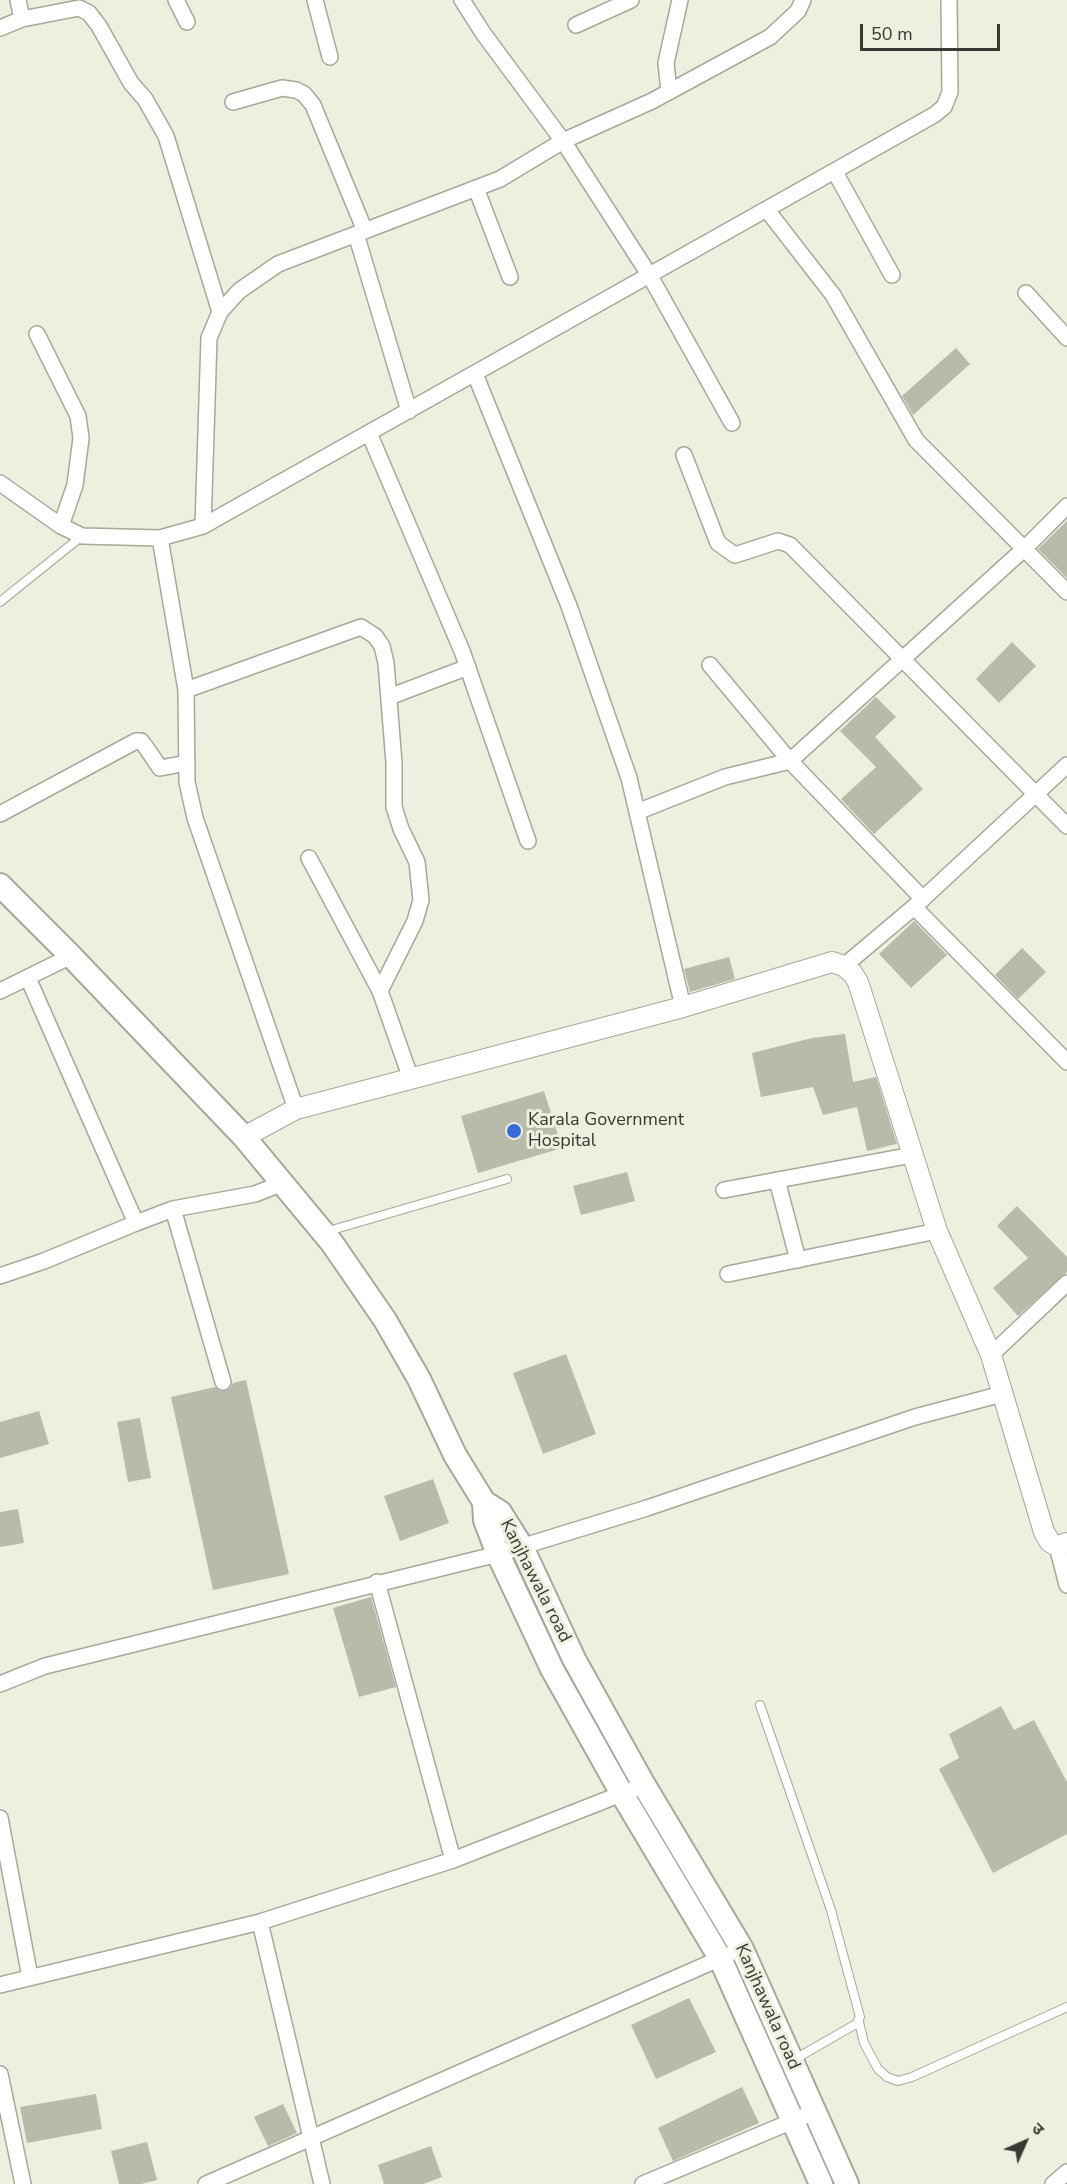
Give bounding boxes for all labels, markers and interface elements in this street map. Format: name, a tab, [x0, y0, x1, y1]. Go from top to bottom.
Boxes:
scale bar	[863, 12, 1002, 50]
text: 50 m	[871, 22, 913, 46]
place label: Karala Government Hospital	[528, 1110, 684, 1152]
marker: Karala Government Hospital	[505, 1122, 523, 1140]
street label: Kanjhawala road	[495, 1516, 575, 1646]
street label: Kanjhawala road	[730, 1941, 804, 2073]
north arrow	[995, 2112, 1055, 2172]
text: उ	[1027, 2118, 1049, 2140]

